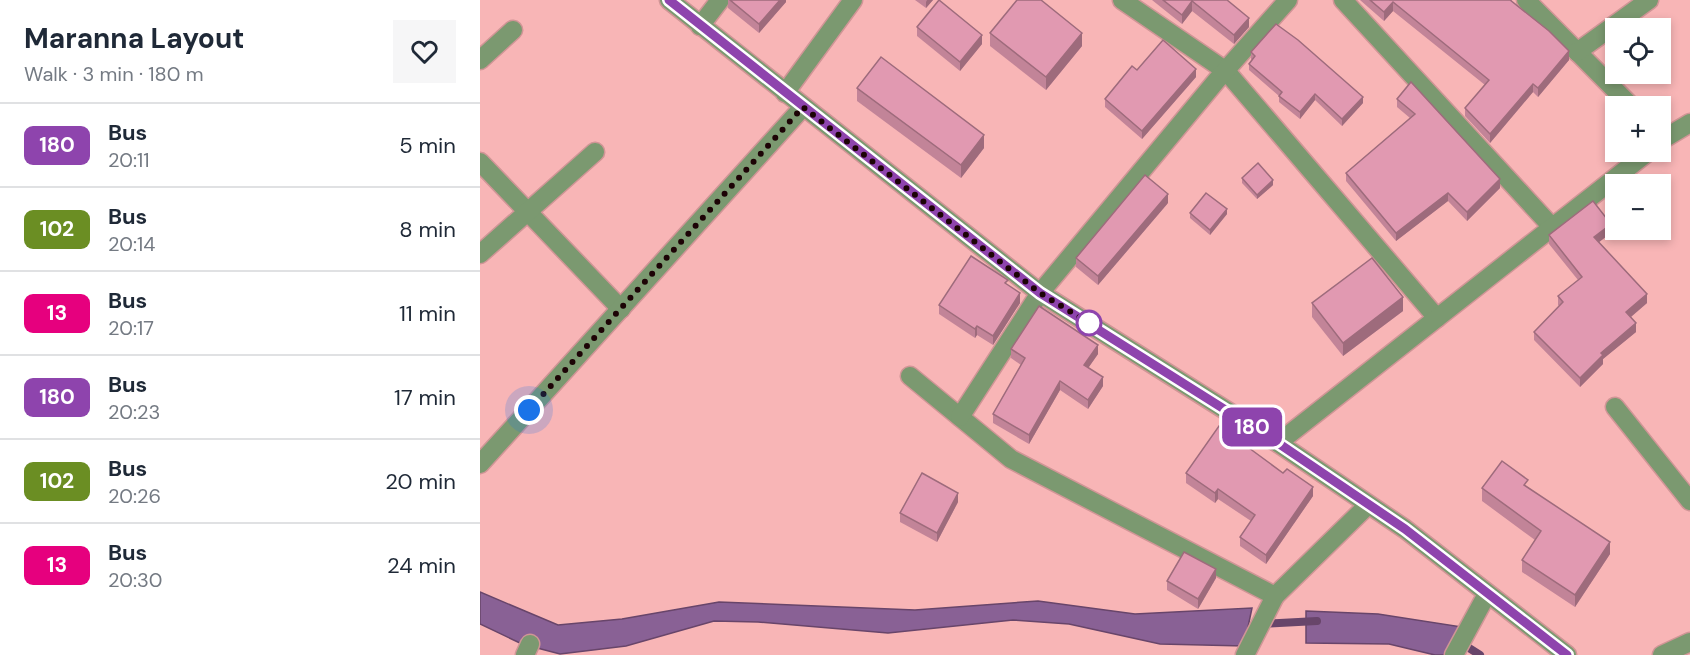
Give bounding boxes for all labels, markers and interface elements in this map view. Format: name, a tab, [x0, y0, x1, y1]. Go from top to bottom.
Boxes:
map controls	[1605, 18, 1671, 240]
button: locate	[1605, 18, 1671, 84]
text: Maranna Layout	[24, 20, 244, 57]
button: heart	[393, 20, 456, 83]
text: Walk · 3 min · 180 m	[24, 61, 203, 87]
button: +	[1605, 96, 1671, 162]
text: Bus	[108, 118, 147, 147]
text: 180	[39, 131, 75, 159]
text: 5 min	[399, 131, 456, 160]
text: 20:11	[108, 147, 150, 173]
button: −	[1605, 174, 1671, 240]
text: Bus	[108, 202, 147, 231]
text: 102	[40, 215, 74, 243]
text: 8 min	[399, 215, 456, 244]
text: 20:14	[108, 231, 155, 257]
text: Bus	[108, 286, 147, 315]
text: 13	[47, 299, 67, 327]
text: 11 min	[399, 299, 456, 328]
unlabelled marker	[1076, 310, 1102, 336]
text: 20:17	[108, 315, 154, 341]
text: Bus	[108, 370, 147, 399]
text: 180	[39, 383, 75, 411]
text: 17 min	[394, 383, 456, 412]
your location	[514, 395, 544, 425]
text: 20:23	[108, 399, 160, 425]
line badge: 180	[1218, 408, 1286, 446]
text: 180	[1234, 413, 1270, 441]
text: Bus	[108, 454, 147, 483]
text: 102	[40, 467, 74, 495]
text: 20 min	[385, 467, 456, 496]
text: 20:26	[108, 483, 161, 509]
text: Bus	[108, 538, 147, 567]
text: 13	[47, 551, 67, 579]
text: 24 min	[387, 551, 456, 580]
text: 20:30	[108, 567, 163, 593]

